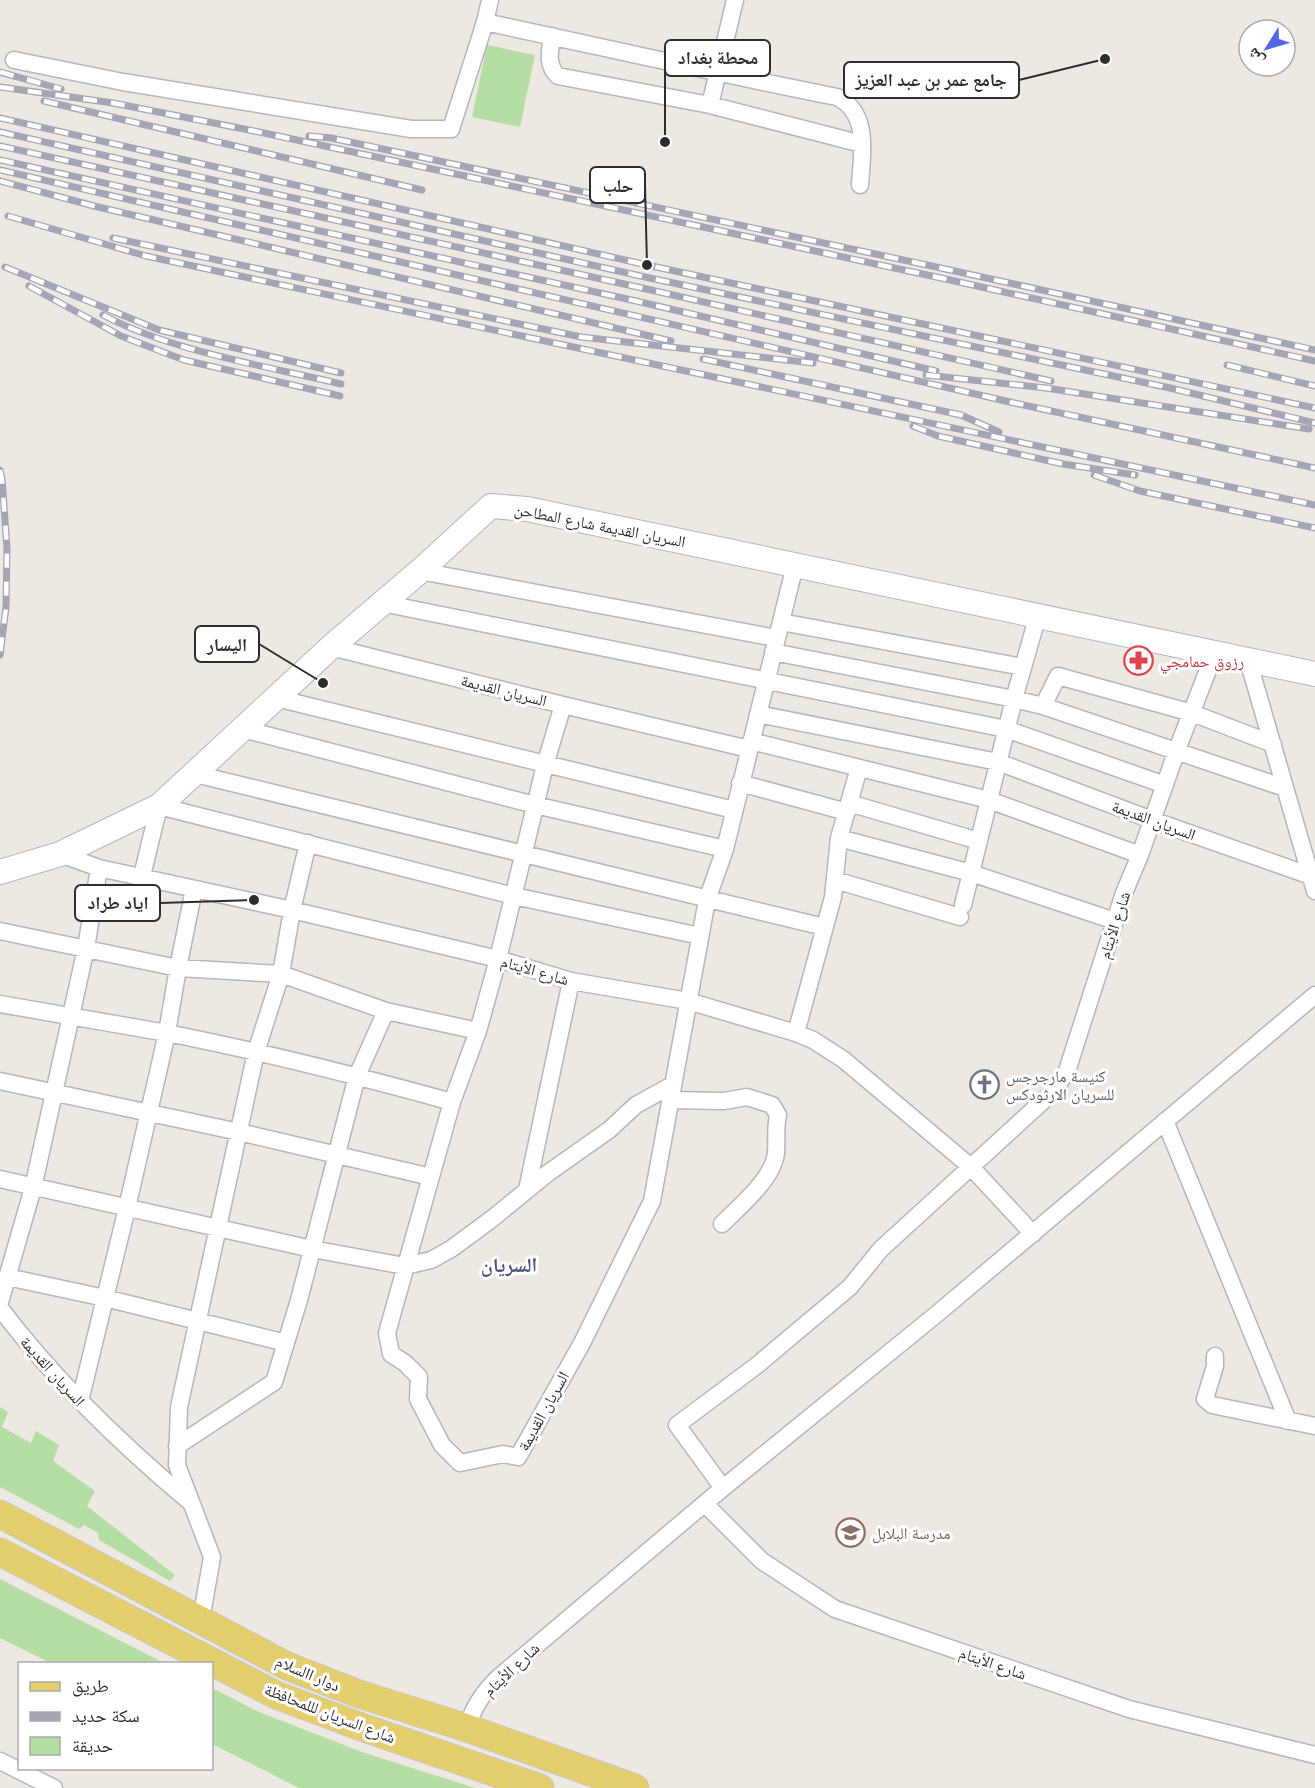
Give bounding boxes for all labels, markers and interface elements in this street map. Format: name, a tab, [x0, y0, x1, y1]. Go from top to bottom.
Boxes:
north arrow	[1237, 18, 1297, 78]
callout: محطة بغداد	[665, 40, 770, 76]
text: ش	[1243, 44, 1268, 69]
text: محطة بغداد	[678, 47, 758, 69]
callout: جامع عمر بن عبد العزيز	[844, 62, 1019, 98]
text: جامع عمر بن عبد العزيز	[854, 69, 1007, 92]
callout: حلب	[590, 167, 645, 203]
text: حلب	[603, 175, 634, 197]
street label: السريان القديمة شارع المطاحن	[512, 500, 687, 552]
callout: اليسار	[195, 626, 259, 662]
text: اليسار	[206, 634, 247, 656]
pharmacy icon: رزوق حمامجي	[1123, 645, 1155, 677]
place label: رزوق حمامجي	[1160, 652, 1244, 674]
street label: السريان القديمة	[459, 671, 549, 711]
street label: السريان القديمة	[1109, 797, 1198, 845]
callout: اياد طراد	[75, 885, 160, 921]
street label: شارع الأيتام	[1095, 889, 1135, 962]
text: اياد طراد	[87, 892, 149, 914]
street label: شارع الأيتام	[498, 952, 571, 990]
place label: كنيسة مارجرجس للسريان الارثودكس	[1006, 1067, 1114, 1105]
church icon: كنيسة مارجرجس للسريان الارثودكس	[969, 1069, 1001, 1101]
district label: السريان	[481, 1253, 537, 1277]
street label: السريان القديمة	[15, 1332, 89, 1411]
street label: السريان القديمة	[514, 1368, 574, 1455]
school or university icon: مدرسة البلابل	[835, 1517, 867, 1549]
place label: مدرسة البلابل	[872, 1524, 951, 1544]
street label: شارع الأيتام	[479, 1639, 544, 1701]
street label: شارع الأيتام	[956, 1643, 1029, 1685]
street label: دوار االسلام	[273, 1652, 343, 1696]
legend	[18, 1662, 213, 1770]
text: طريق	[72, 1675, 109, 1697]
street label: شارع السريان لللمحافظة	[261, 1680, 398, 1748]
text: سكة حديد	[72, 1705, 140, 1727]
text: حديقة	[72, 1735, 113, 1757]

